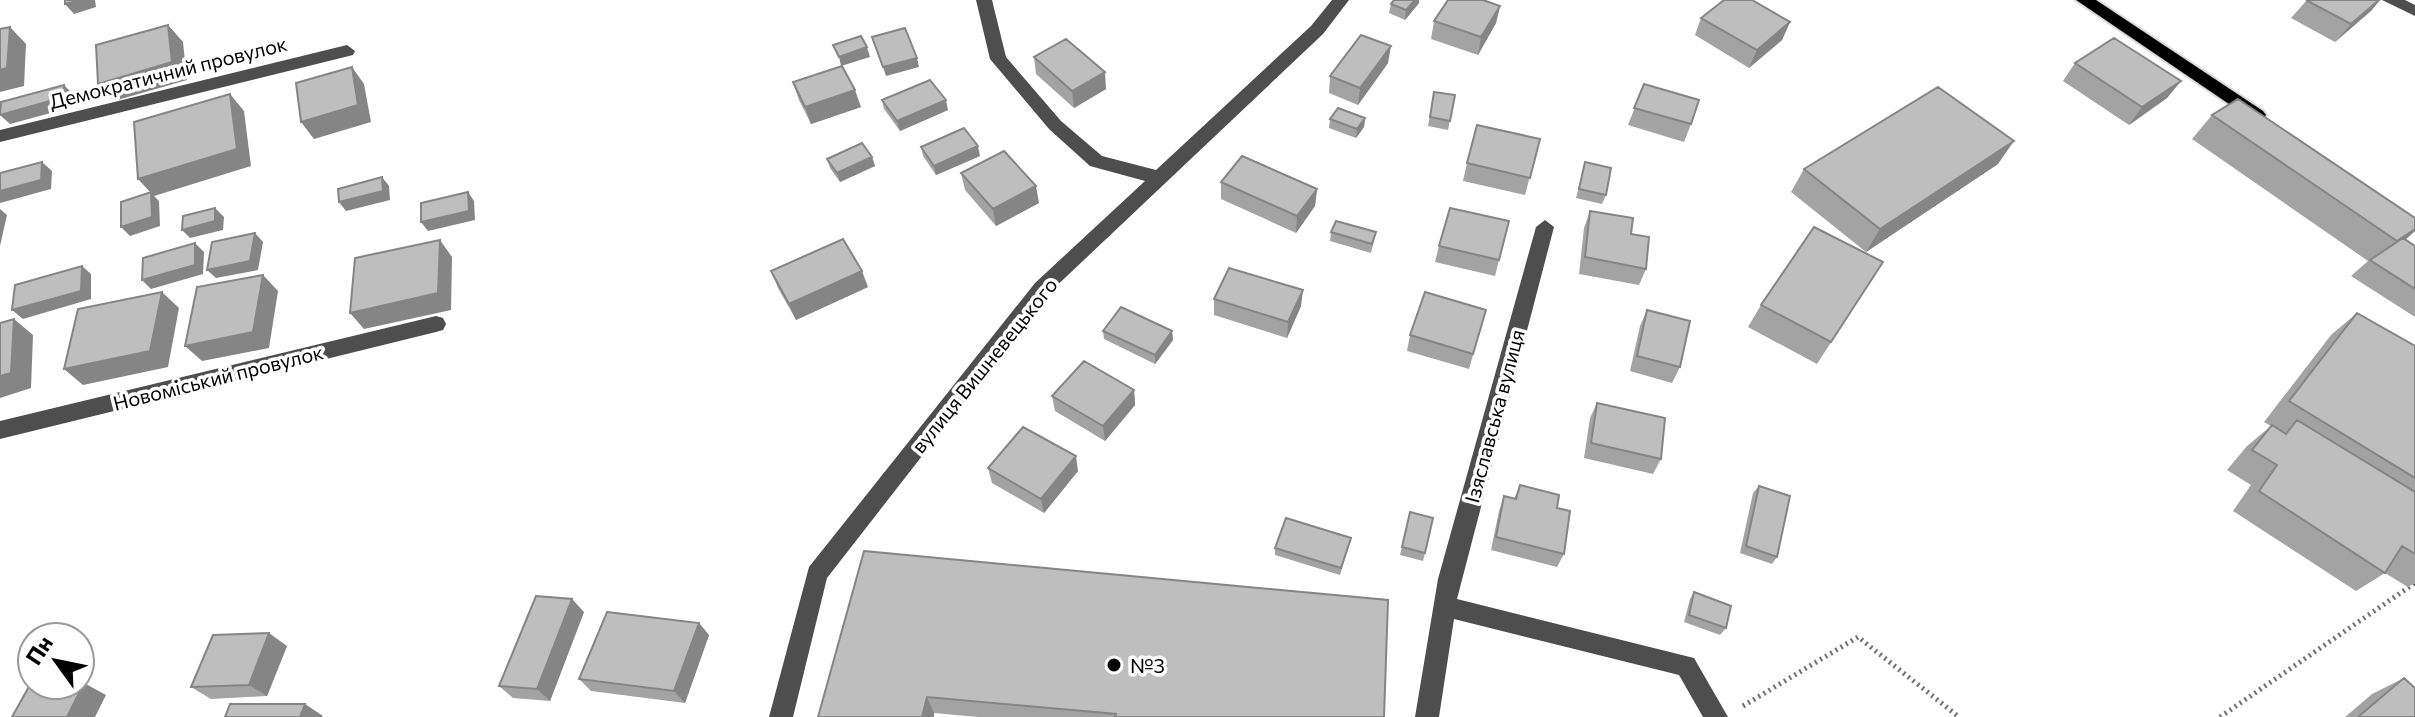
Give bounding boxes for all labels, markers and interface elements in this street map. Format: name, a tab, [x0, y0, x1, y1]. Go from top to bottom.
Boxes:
street label: Демократичний провулок	[47, 31, 290, 113]
street label: вулиця Вишневецького	[906, 273, 1062, 457]
street label: Ізяславська вулиця	[1459, 327, 1529, 505]
street label: Новоміський провулок	[110, 339, 326, 415]
north arrow	[16, 621, 96, 701]
text: Пн	[20, 630, 58, 669]
place label: №3	[1130, 653, 1165, 677]
marker: №3	[1105, 656, 1123, 674]

